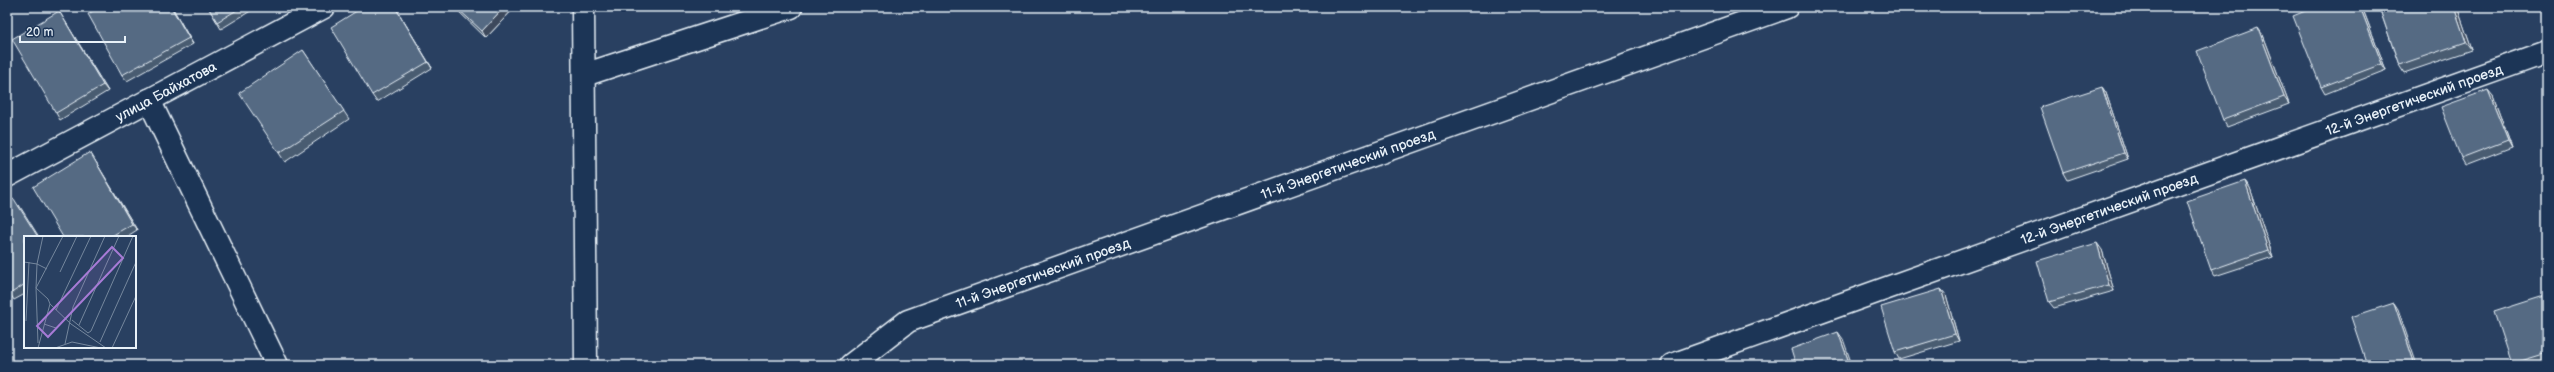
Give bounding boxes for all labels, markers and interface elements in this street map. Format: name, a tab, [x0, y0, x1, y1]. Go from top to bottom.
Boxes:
scale bar	[20, 18, 125, 44]
text: 20 m	[26, 25, 53, 40]
street label: улица Байхатова	[113, 58, 220, 126]
street label: 12-й Энергетический проезд	[2323, 60, 2505, 140]
street label: 11-й Энергетический проезд	[1258, 125, 1438, 203]
street label: 12-й Энергетический проезд	[2018, 170, 2200, 249]
street label: 11-й Энергетический проезд	[953, 234, 1133, 312]
inset map	[24, 236, 136, 348]

